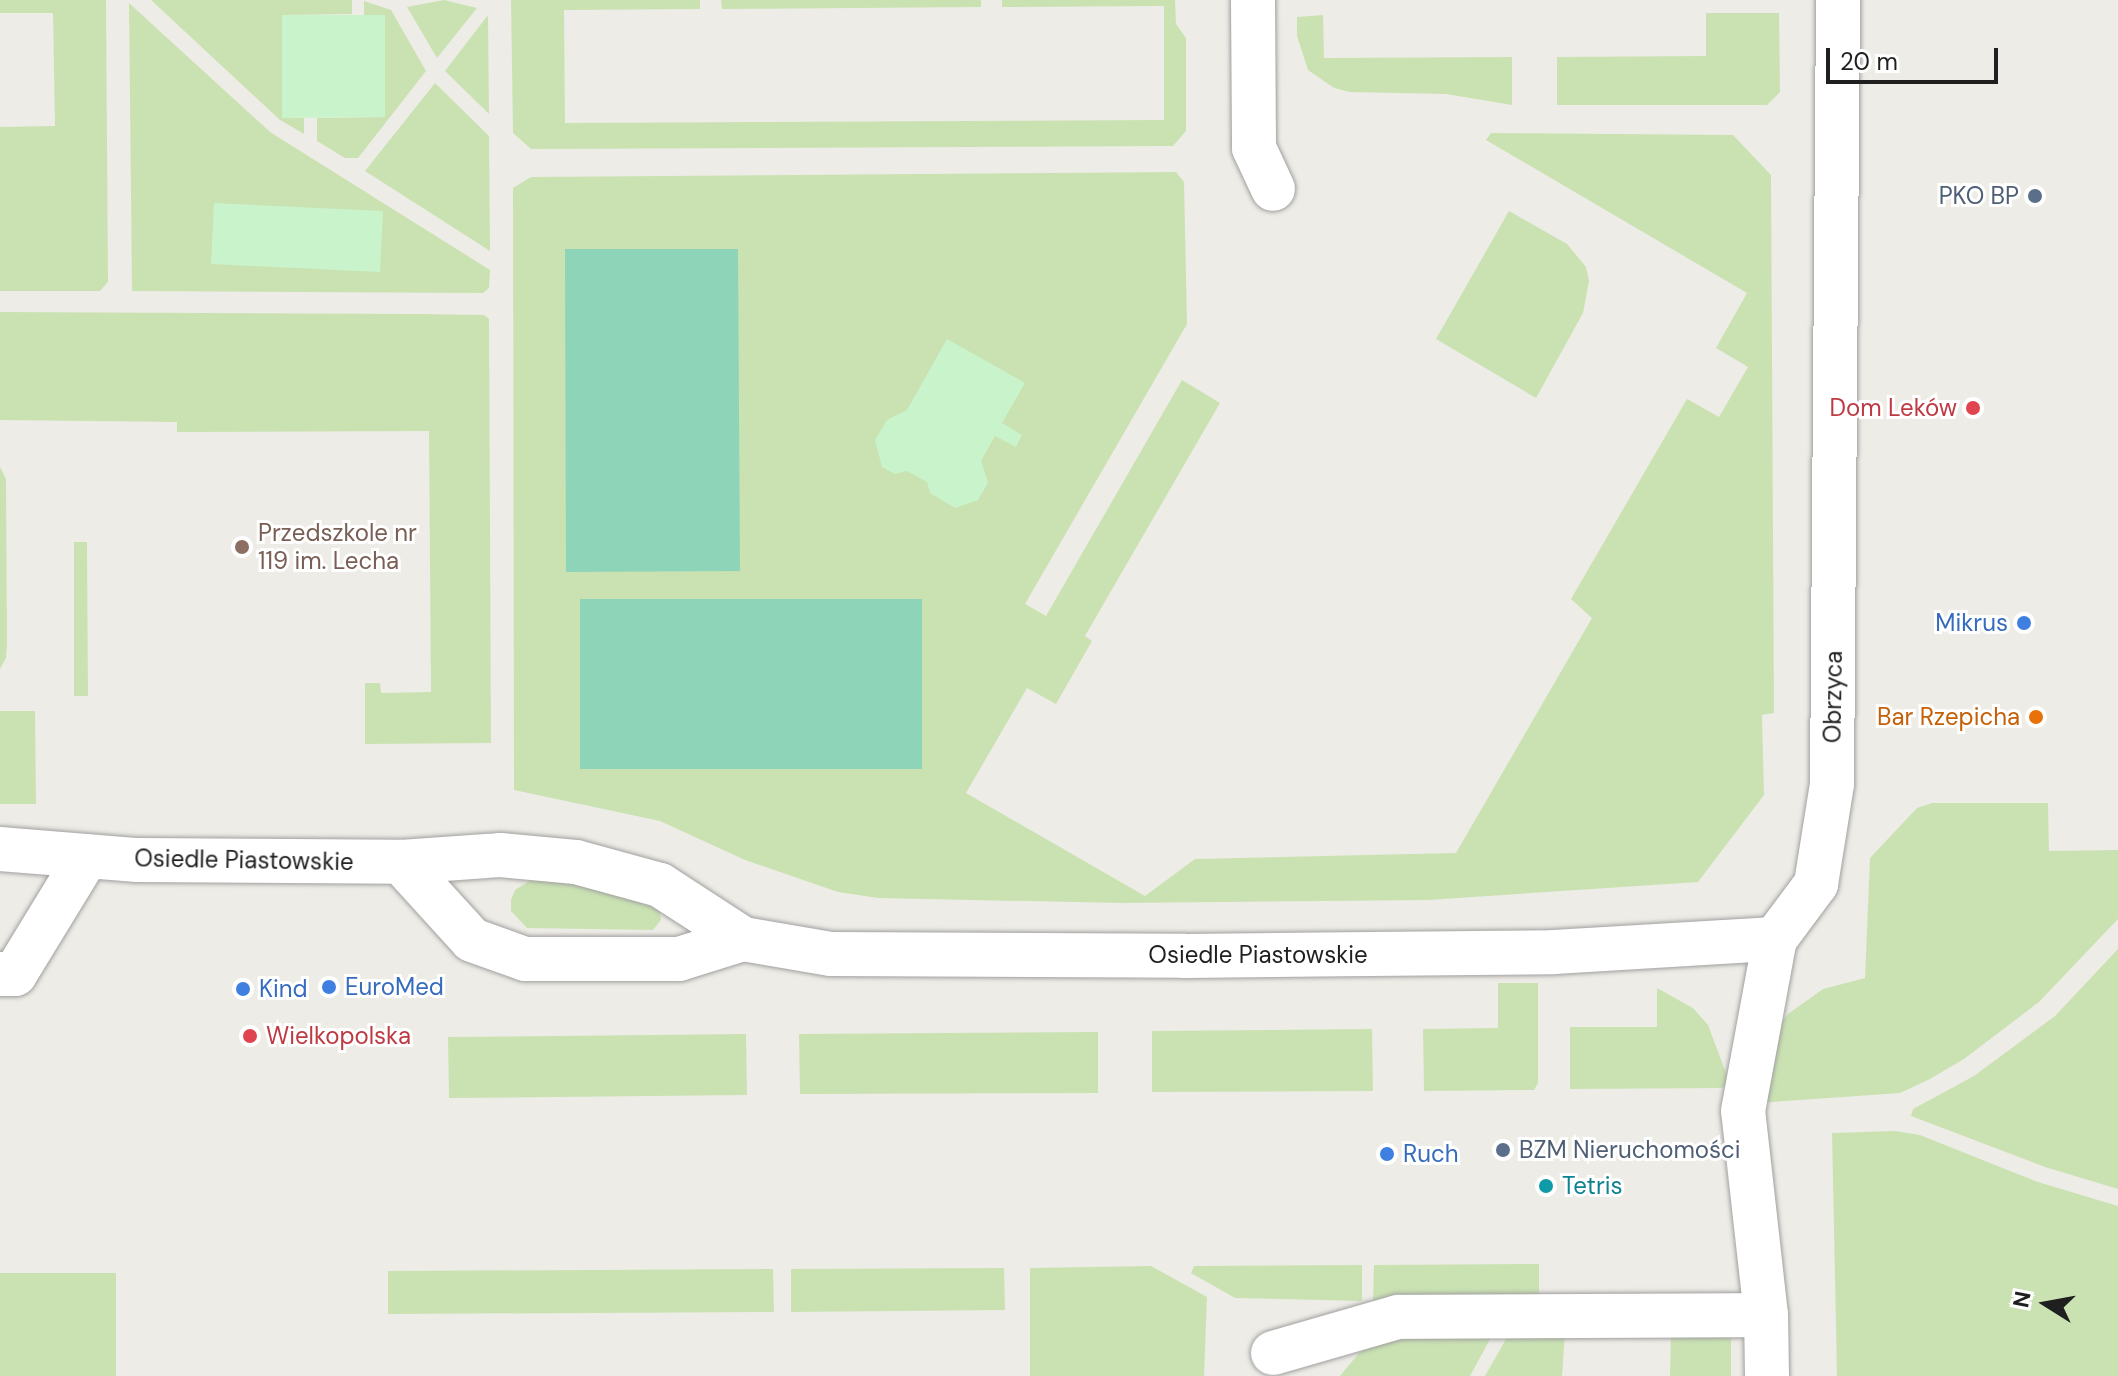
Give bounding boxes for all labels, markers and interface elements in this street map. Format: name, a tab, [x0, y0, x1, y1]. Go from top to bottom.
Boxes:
scale bar	[1830, 32, 2002, 82]
text: 20 m	[1840, 46, 1898, 77]
place label: PKO BP	[1939, 182, 2019, 210]
marker: PKO BP	[2026, 187, 2044, 205]
place label: Dom Leków	[1829, 394, 1957, 422]
marker: Dom Leków	[1964, 399, 1982, 417]
place label: Przedszkole nr 119 im. Lecha	[258, 519, 417, 575]
marker: Przedszkole nr 119 im. Lecha	[233, 538, 251, 556]
place label: Mikrus	[1935, 609, 2008, 637]
marker: Mikrus	[2015, 614, 2033, 632]
street label: Obrzyca	[1818, 651, 1848, 743]
place label: Bar Rzepicha	[1877, 703, 2020, 731]
marker: Bar Rzepicha	[2027, 708, 2045, 726]
street label: Osiedle Piastowskie	[134, 844, 354, 876]
street label: Osiedle Piastowskie	[1148, 941, 1368, 969]
place label: EuroMed	[345, 973, 444, 1001]
place label: Kind	[259, 975, 308, 1003]
marker: EuroMed	[320, 978, 338, 996]
marker: Kind	[234, 980, 252, 998]
place label: Wielkopolska	[266, 1022, 411, 1050]
marker: Wielkopolska	[241, 1027, 259, 1045]
place label: BZM Nieruchomości	[1519, 1136, 1741, 1164]
place label: Ruch	[1403, 1140, 1459, 1168]
marker: BZM Nieruchomości	[1494, 1141, 1512, 1159]
marker: Ruch	[1378, 1145, 1396, 1163]
place label: Tetris	[1562, 1172, 1623, 1200]
marker: Tetris	[1537, 1177, 1555, 1195]
north arrow	[2006, 1264, 2086, 1344]
text: N	[2006, 1289, 2038, 1310]

